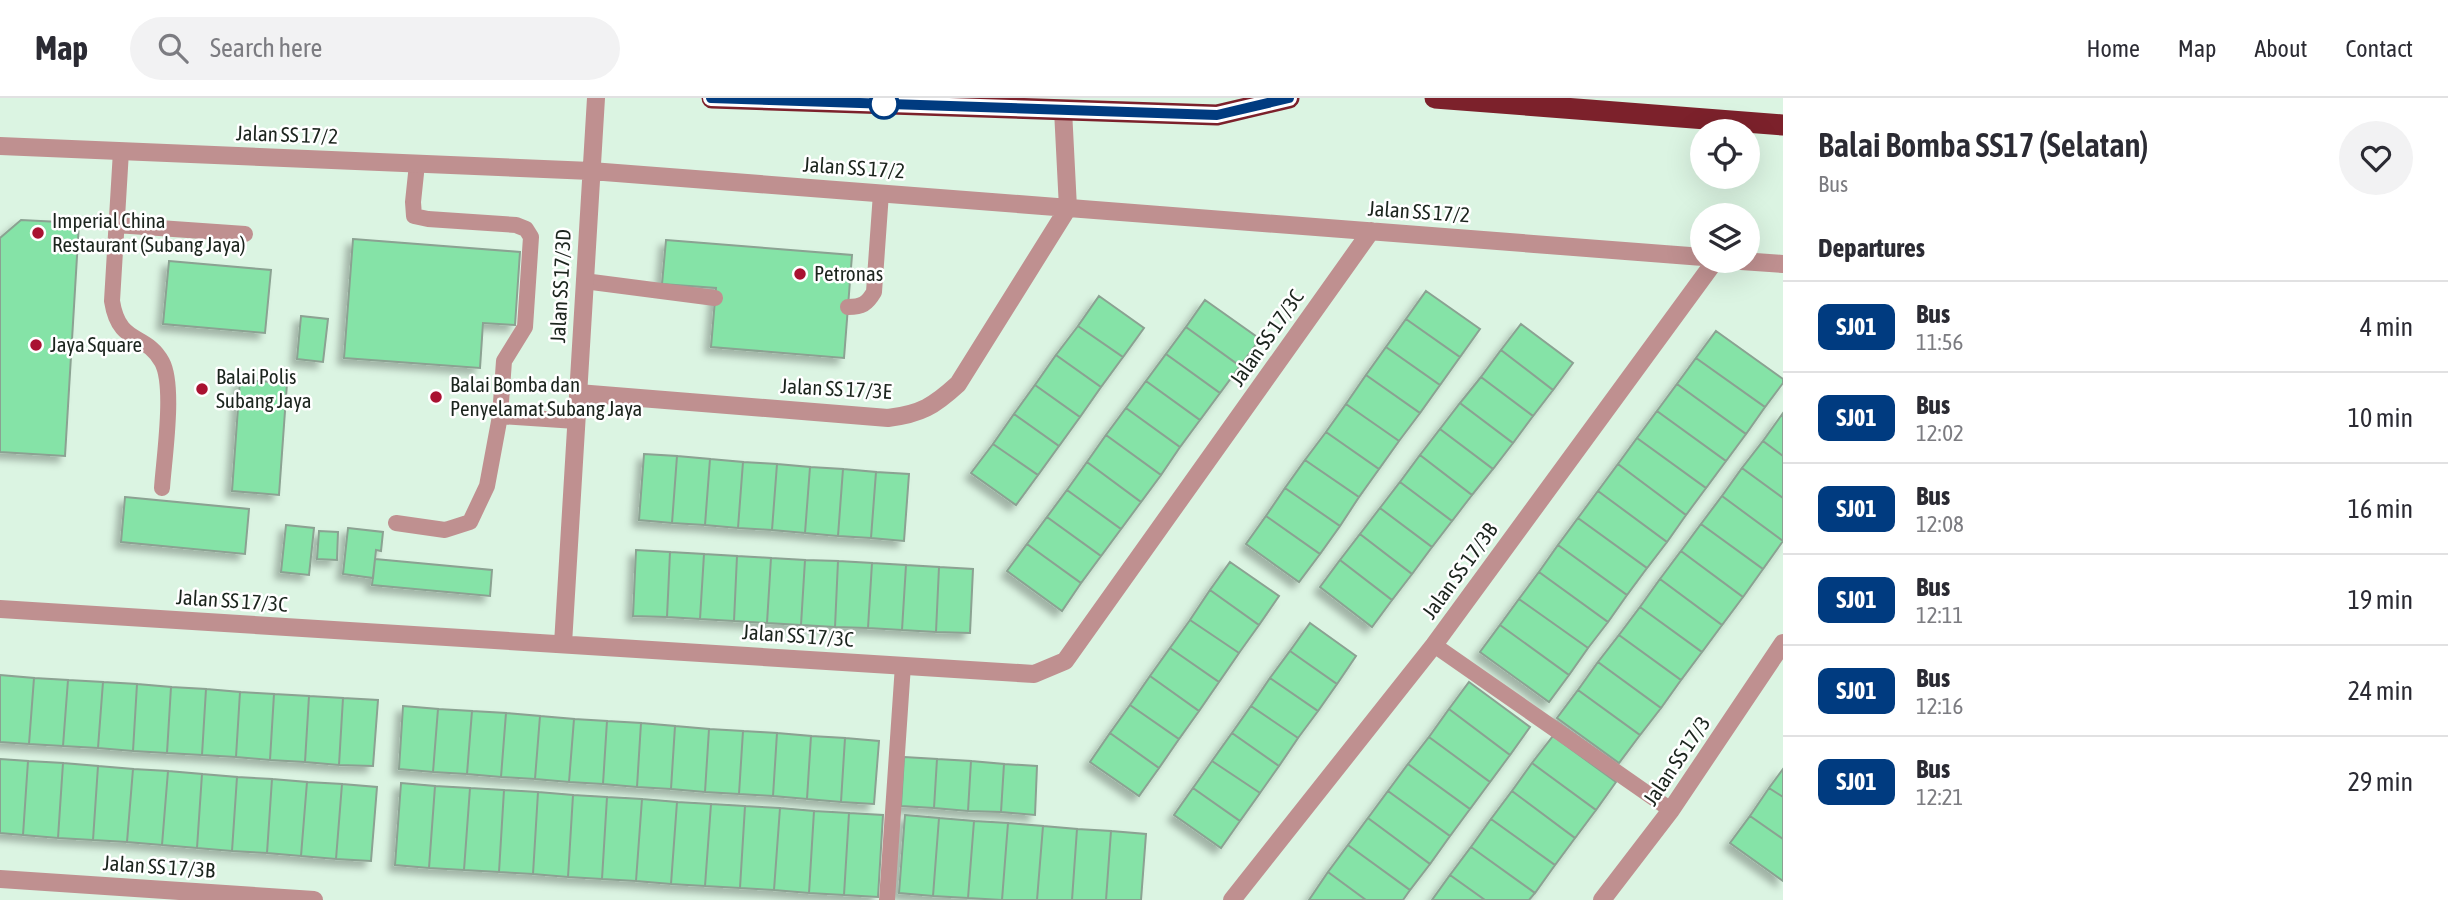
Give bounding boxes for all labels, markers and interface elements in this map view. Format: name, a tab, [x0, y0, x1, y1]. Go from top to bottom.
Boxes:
search box	[130, 17, 620, 80]
text: Map	[35, 29, 88, 67]
icon: search	[154, 29, 192, 67]
text: Search here	[210, 33, 322, 63]
text: Home	[2086, 35, 2140, 62]
text: Map	[2178, 35, 2216, 62]
text: About	[2254, 35, 2307, 62]
text: Contact	[2345, 35, 2413, 62]
unlabelled marker	[869, 89, 899, 119]
map controls	[1690, 119, 1760, 273]
button: locate	[1690, 119, 1760, 189]
street label: Jalan SS 17/2	[236, 120, 338, 148]
button: heart	[2339, 121, 2413, 195]
text: Balai Bomba SS17 (Selatan)	[1818, 126, 2149, 164]
street label: Jalan SS 17/2	[802, 151, 906, 183]
text: Bus	[1818, 171, 1848, 197]
street label: Jalan SS 17/2	[1367, 195, 1471, 227]
button: layers	[1690, 203, 1760, 273]
place label: Imperial China Restaurant (Subang Jaya)	[52, 208, 246, 256]
marker: Imperial China Restaurant (Subang Jaya)	[30, 225, 46, 241]
street label: Jalan SS 17/3D	[545, 228, 575, 343]
text: Departures	[1818, 233, 1925, 263]
place label: Petronas	[814, 261, 883, 285]
marker: Petronas	[792, 266, 808, 282]
street label: Jalan SS 17/3C	[1224, 284, 1308, 390]
text: Bus	[1916, 299, 1950, 329]
text: 4 min	[2360, 312, 2413, 342]
text: SJ01	[1836, 313, 1877, 340]
text: 11:56	[1916, 329, 1963, 355]
place label: Jaya Square	[50, 332, 142, 356]
marker: Jaya Square	[28, 337, 44, 353]
place label: Balai Polis Subang Jaya	[216, 364, 311, 412]
place label: Balai Bomba dan Penyelamat Subang Jaya	[450, 372, 642, 420]
street label: Jalan SS 17/3E	[780, 373, 892, 403]
marker: Balai Polis Subang Jaya	[194, 381, 210, 397]
marker: Balai Bomba dan Penyelamat Subang Jaya	[428, 389, 444, 405]
text: Bus	[1916, 390, 1950, 420]
text: 10 min	[2348, 403, 2413, 433]
text: SJ01	[1836, 404, 1877, 431]
text: 12:02	[1916, 420, 1964, 446]
text: Bus	[1916, 481, 1950, 511]
text: 16 min	[2348, 494, 2413, 524]
text: SJ01	[1836, 495, 1877, 522]
text: 12:08	[1916, 511, 1964, 537]
street label: Jalan SS 17/3B	[1417, 518, 1502, 623]
text: Bus	[1916, 572, 1950, 602]
street label: Jalan SS 17/3C	[176, 584, 289, 616]
text: 19 min	[2348, 585, 2413, 615]
text: SJ01	[1836, 586, 1877, 613]
text: 12:11	[1916, 602, 1963, 628]
street label: Jalan SS 17/3C	[742, 619, 855, 651]
text: Bus	[1916, 663, 1950, 693]
text: 24 min	[2348, 676, 2413, 706]
text: SJ01	[1836, 677, 1877, 704]
text: 12:16	[1916, 693, 1963, 719]
street label: Jalan SS 17/3	[1638, 711, 1715, 809]
text: Bus	[1916, 754, 1950, 784]
text: 29 min	[2348, 767, 2413, 797]
text: SJ01	[1836, 768, 1877, 795]
text: 12:21	[1916, 784, 1963, 810]
street label: Jalan SS 17/3B	[102, 850, 216, 882]

